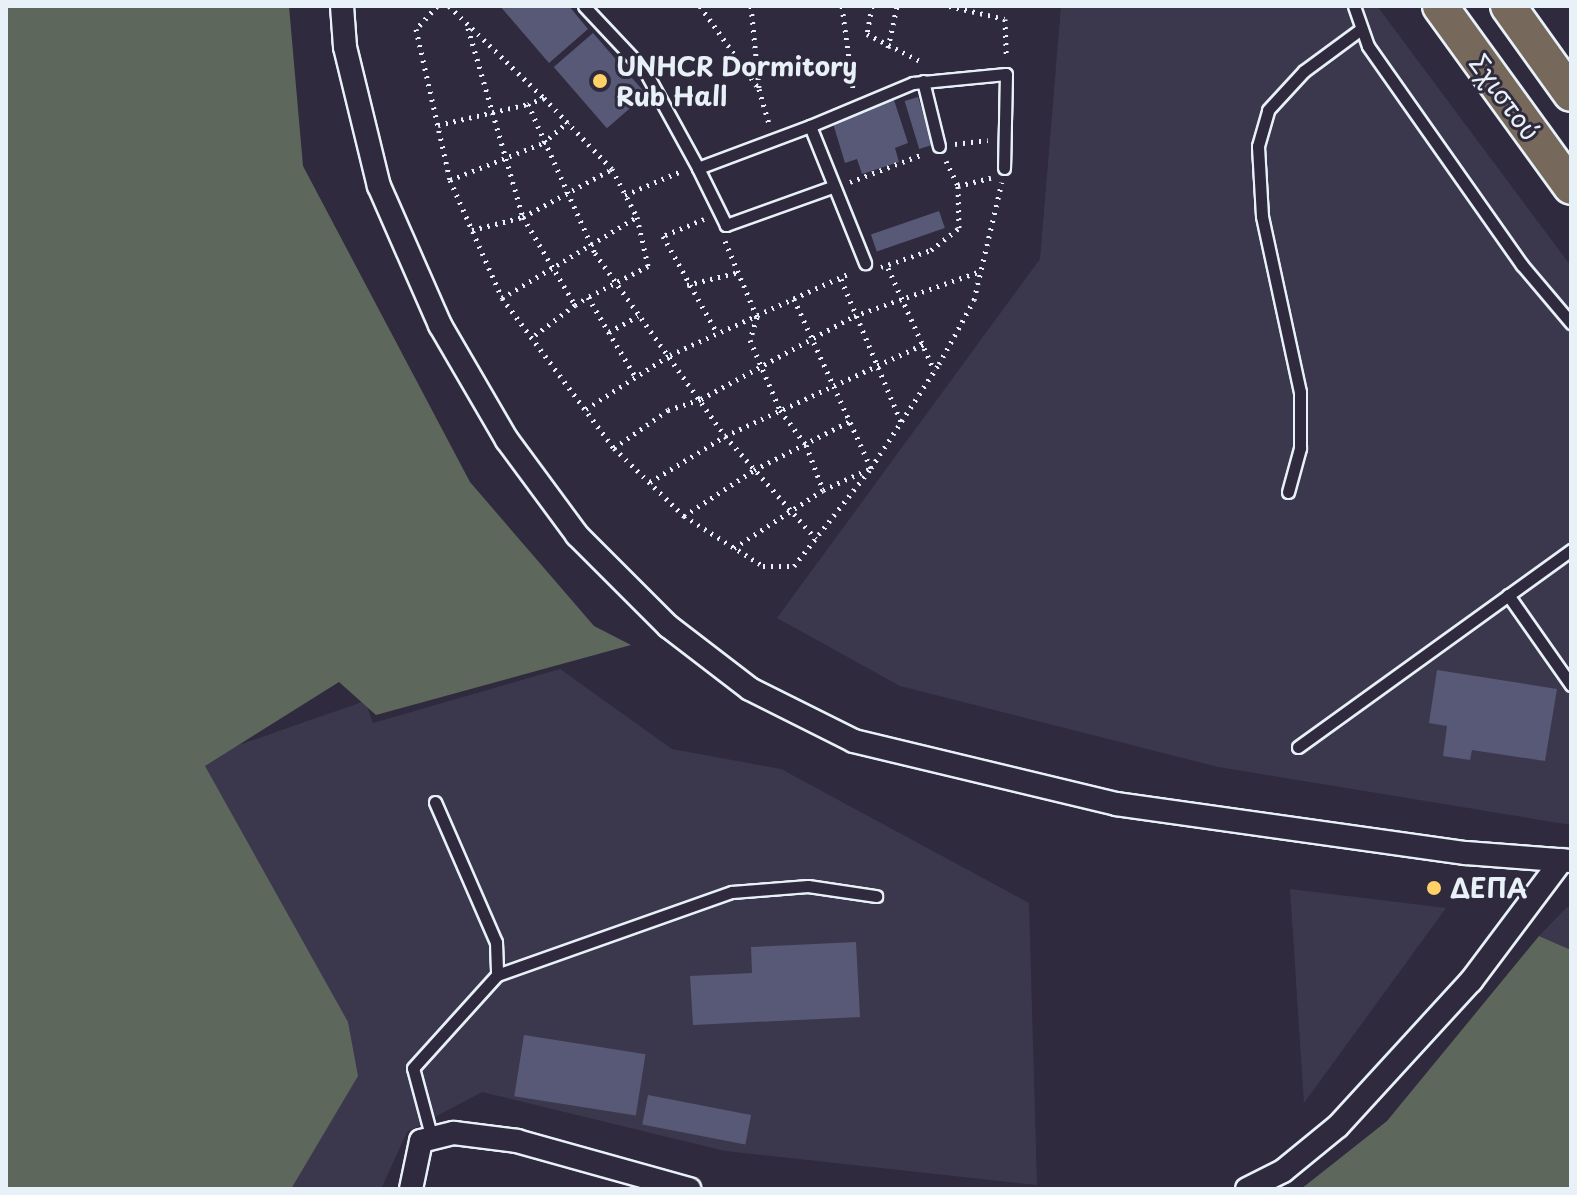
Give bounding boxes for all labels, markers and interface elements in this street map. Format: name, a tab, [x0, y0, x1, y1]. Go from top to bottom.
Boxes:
street label: Σχιστού	[1463, 48, 1547, 146]
place label: UNHCR Dormitory Rub Hall	[616, 50, 858, 112]
marker: UNHCR Dormitory Rub Hall	[591, 72, 609, 90]
place label: ΔΕΠΑ	[1450, 872, 1527, 904]
marker: ΔΕΠΑ	[1425, 879, 1443, 897]

